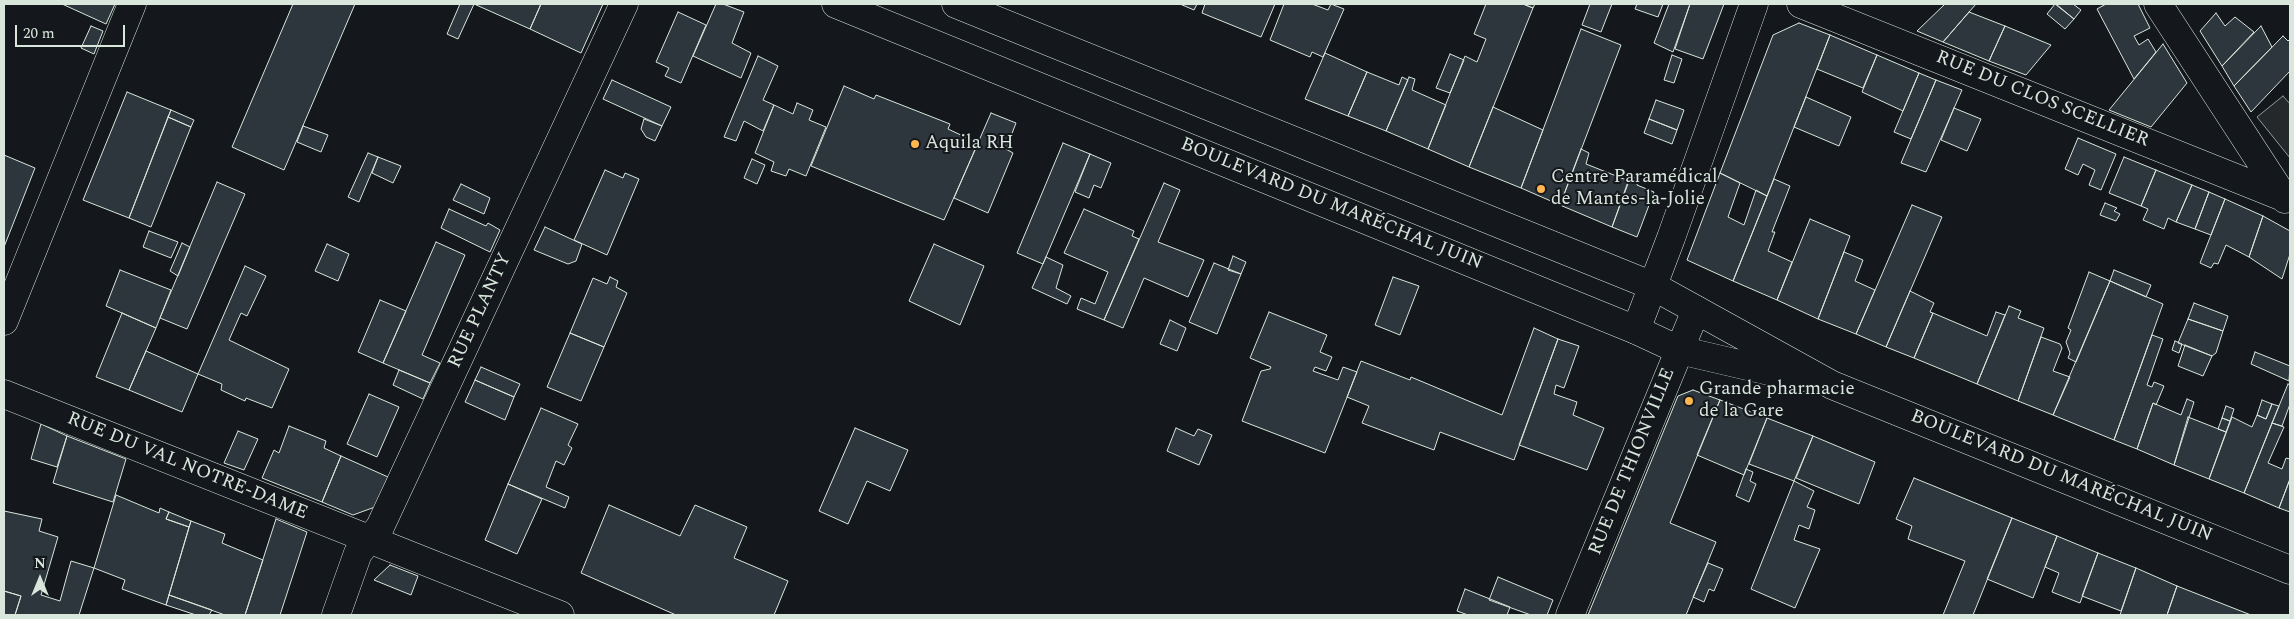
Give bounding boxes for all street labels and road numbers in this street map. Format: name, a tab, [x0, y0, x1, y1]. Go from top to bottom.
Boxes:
street label: RUE DU CLOS SCELLIER	[1932, 47, 2152, 153]
street label: BOULEVARD DU MARÉCHAL JUIN	[1177, 134, 1485, 276]
street label: RUE PLANTY	[444, 250, 518, 372]
street label: RUE DE THIONVILLE	[1585, 365, 1681, 559]
street label: BOULEVARD DU MARÉCHAL JUIN	[1907, 406, 2215, 548]
street label: RUE DU VAL NOTRE-DAME	[63, 408, 311, 526]

